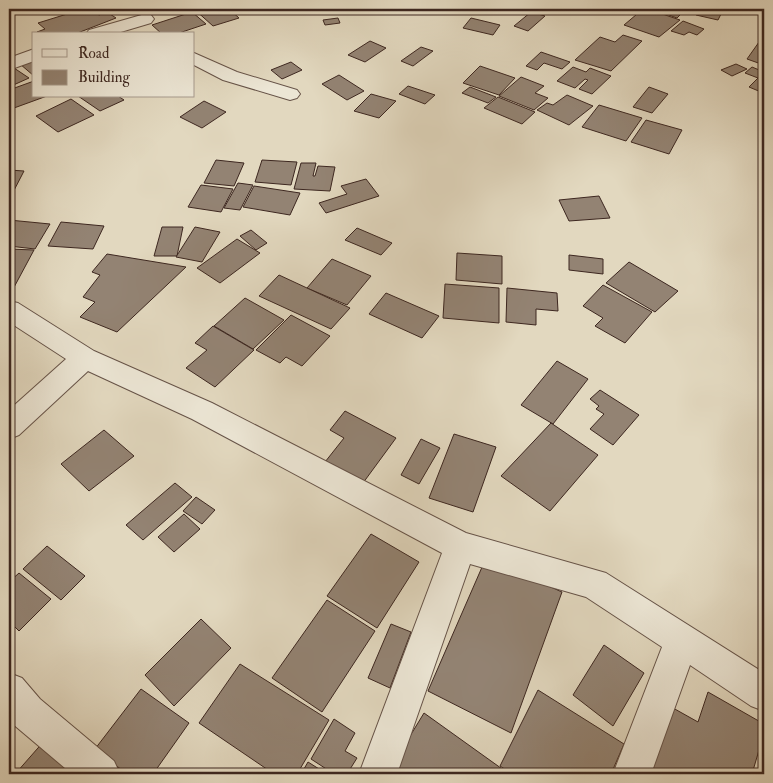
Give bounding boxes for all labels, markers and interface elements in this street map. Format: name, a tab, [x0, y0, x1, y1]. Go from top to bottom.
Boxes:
legend	[32, 32, 195, 98]
text: Road	[78, 44, 110, 63]
text: Building	[78, 68, 130, 87]

